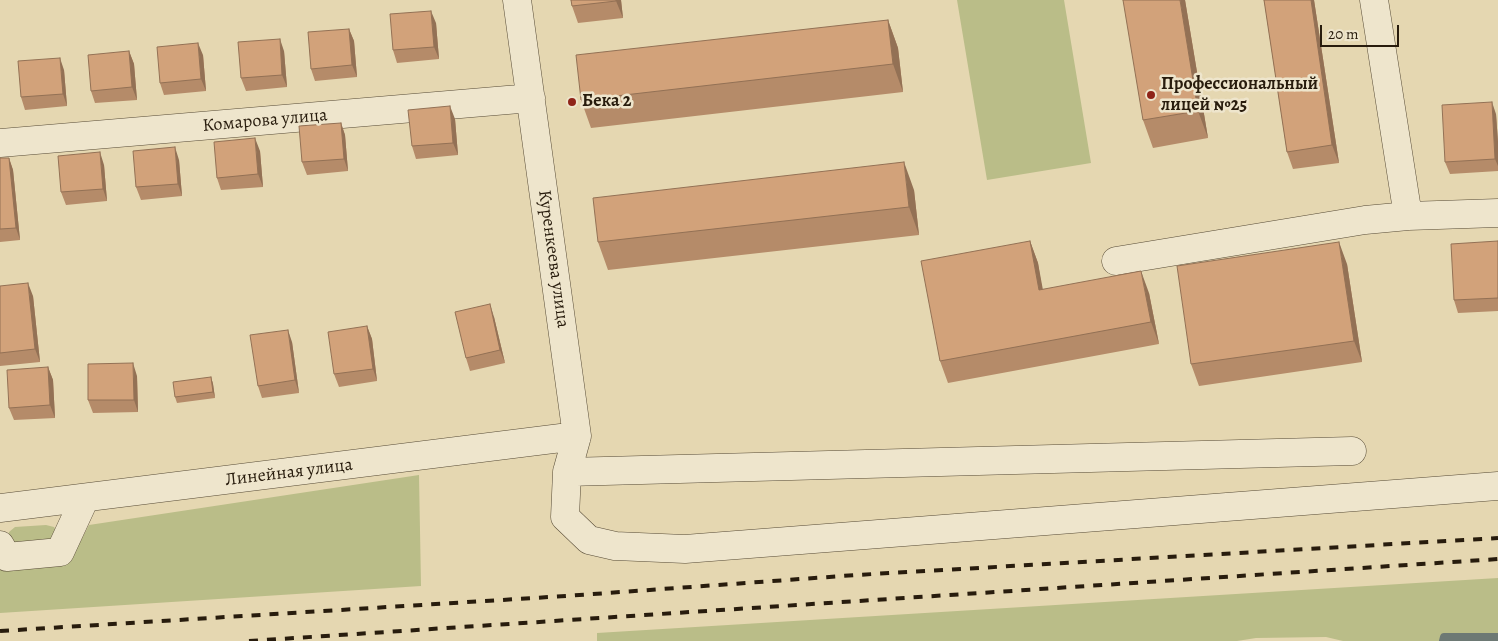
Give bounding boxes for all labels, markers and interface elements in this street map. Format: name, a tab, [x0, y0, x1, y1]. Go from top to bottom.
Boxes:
scale bar	[1323, 15, 1402, 47]
text: 20 m	[1328, 24, 1359, 44]
place label: Профессиональный лицей №25	[1161, 74, 1318, 116]
marker: Профессиональный лицей №25	[1145, 89, 1157, 101]
place label: Бека 2	[582, 91, 631, 113]
marker: Бека 2	[566, 96, 578, 108]
street label: Комарова улица	[202, 105, 328, 137]
street label: Куренкеева улица	[533, 189, 573, 329]
street label: Линейная улица	[224, 454, 354, 492]

